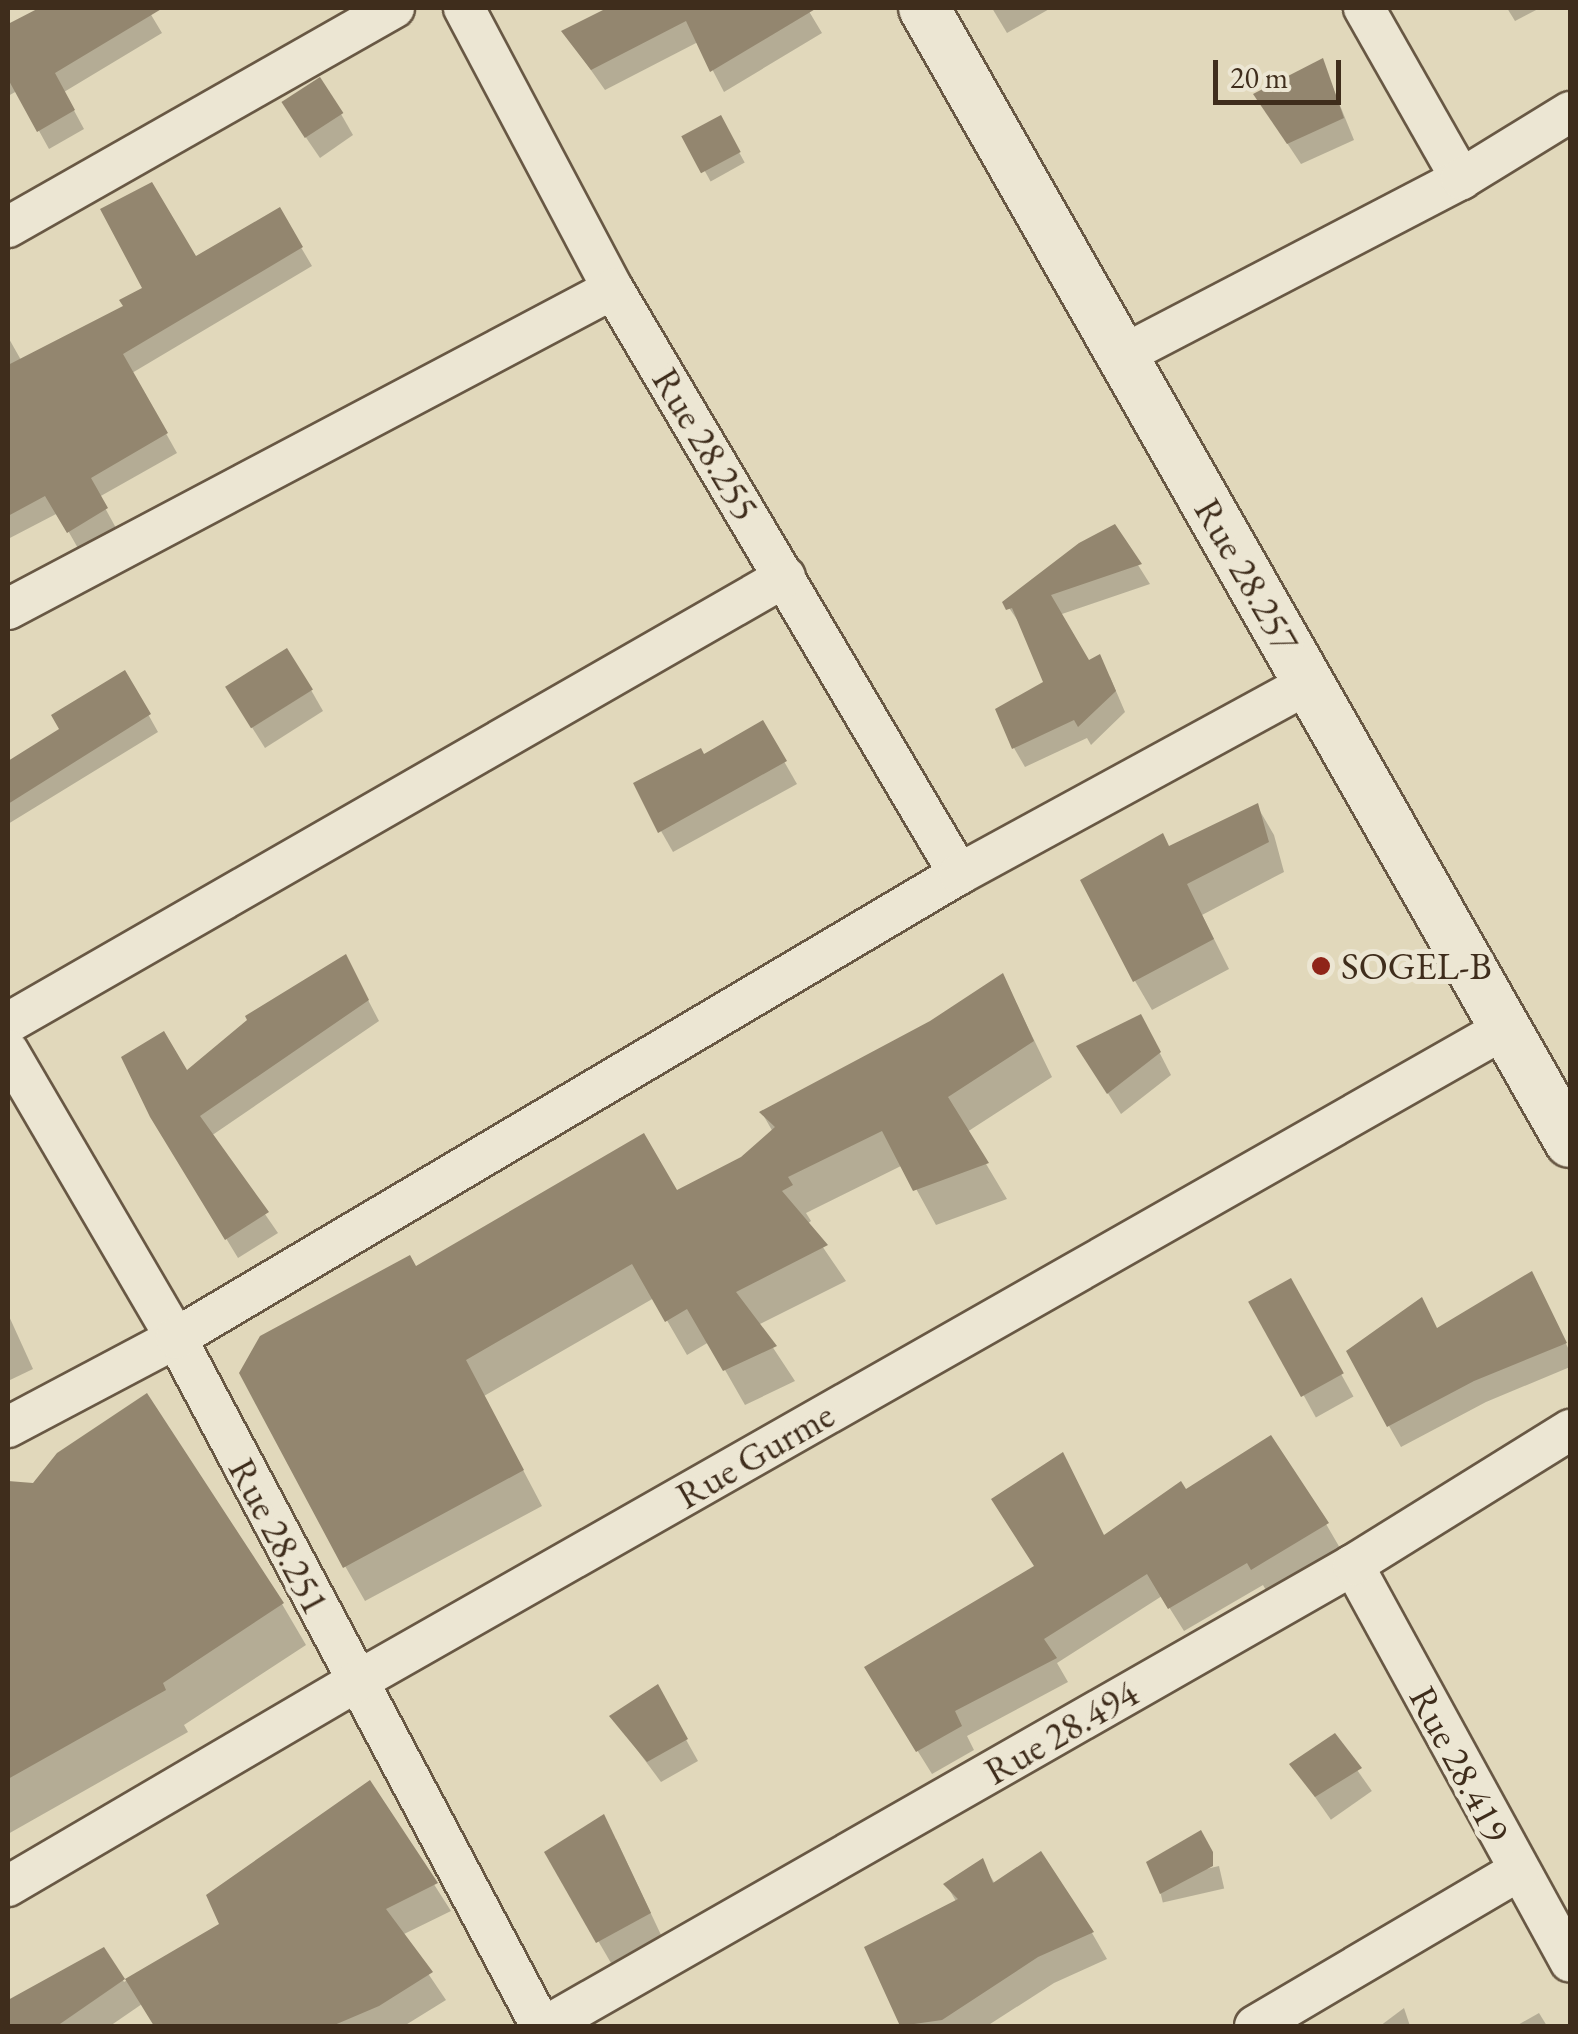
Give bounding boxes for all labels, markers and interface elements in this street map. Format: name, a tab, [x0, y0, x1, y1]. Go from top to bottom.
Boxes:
scale bar	[1218, 40, 1346, 102]
text: 20 m	[1230, 58, 1288, 97]
street label: Rue 28.255	[643, 360, 769, 528]
street label: Rue 28.257	[1185, 490, 1309, 660]
place label: SOGEL-B	[1341, 943, 1492, 989]
marker: SOGEL-B	[1310, 955, 1332, 977]
street label: Rue Gurme	[668, 1392, 842, 1518]
street label: Rue 28.251	[219, 1450, 339, 1622]
street label: Rue 28.494	[976, 1670, 1146, 1794]
street label: Rue 28.419	[1400, 1678, 1520, 1850]

